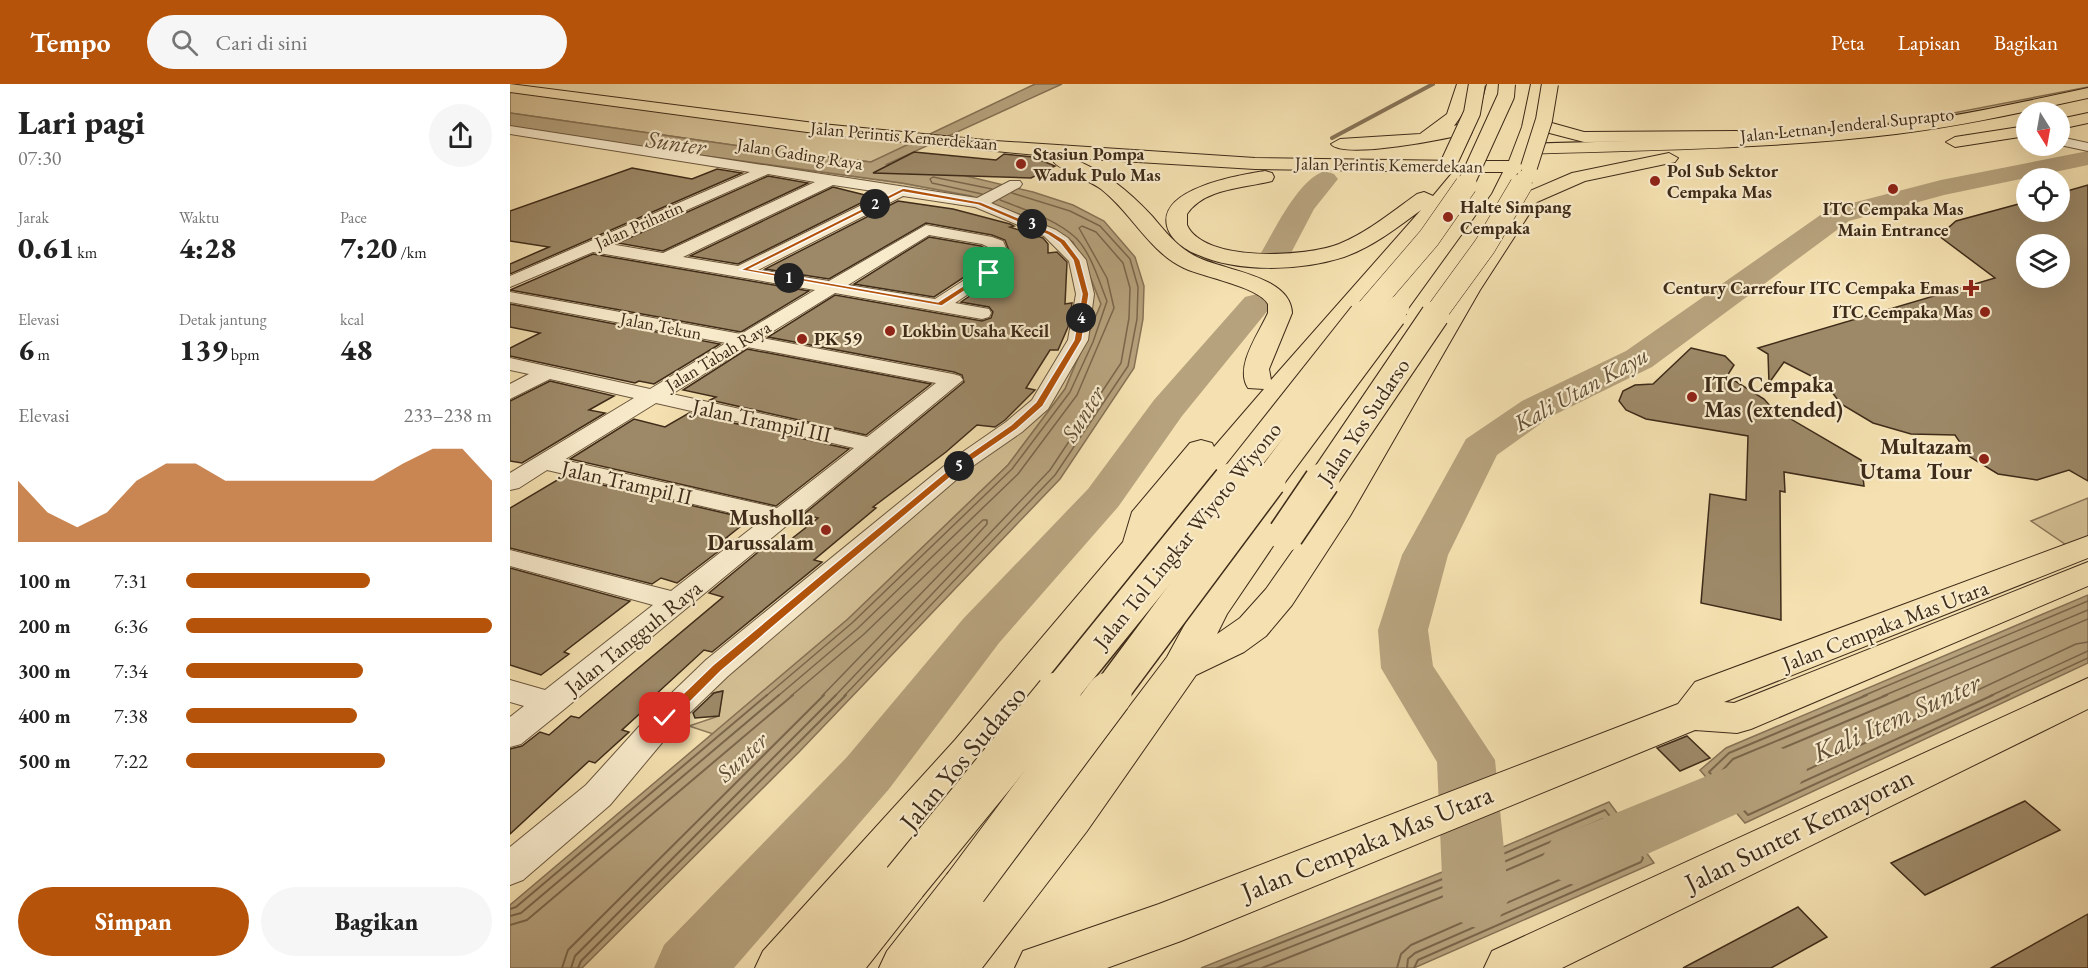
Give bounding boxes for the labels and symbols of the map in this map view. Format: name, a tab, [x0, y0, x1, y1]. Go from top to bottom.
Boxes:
street label: Jalan Letnan Jenderal Suprapto	[1737, 102, 1955, 147]
north arrow	[2016, 102, 2070, 156]
street label: Jalan Perintis Kemerdekaan	[807, 116, 999, 155]
water label: Sunter	[643, 123, 710, 162]
street label: Jalan Gading Raya	[733, 132, 866, 175]
place label: Stasiun Pompa Waduk Pulo Mas	[1033, 142, 1161, 186]
street label: Jalan Perintis Kemerdekaan	[1293, 151, 1484, 178]
marker: Stasiun Pompa Waduk Pulo Mas	[1014, 157, 1028, 171]
place label: Pol Sub Sektor Cempaka Mas	[1667, 159, 1779, 203]
marker: Pol Sub Sektor Cempaka Mas	[1648, 174, 1662, 188]
marker: ITC Cempaka Mas Main Entrance	[1886, 182, 1900, 196]
pin: 2	[860, 189, 890, 219]
street label: Jalan Prihatin	[589, 195, 687, 255]
place label: Halte Simpang Cempaka	[1460, 195, 1572, 239]
place label: ITC Cempaka Mas Main Entrance	[1823, 197, 1963, 241]
pin: 3	[1017, 209, 1047, 239]
marker: Halte Simpang Cempaka	[1441, 210, 1455, 224]
pin	[963, 247, 1014, 298]
pin: 1	[774, 263, 804, 293]
place label: Century Carrefour ITC Cempaka Emas	[1663, 276, 1959, 299]
marker: Century Carrefour ITC Cempaka Emas	[1964, 281, 1978, 295]
place label: ITC Cempaka Mas	[1832, 300, 1973, 323]
pin: 4	[1066, 303, 1096, 333]
marker: ITC Cempaka Mas	[1978, 305, 1992, 319]
street label: Jalan Tekun	[616, 306, 704, 345]
street label: Jalan Tabah Raya	[659, 315, 775, 397]
place label: Lokbin Usaha Kecil	[902, 319, 1049, 342]
marker: Lokbin Usaha Kecil	[883, 324, 897, 338]
place label: PK 59	[814, 327, 862, 350]
marker: PK 59	[795, 332, 809, 346]
water label: Kali Utan Kayu	[1507, 339, 1654, 439]
street label: Jalan Yos Sudarso	[1309, 352, 1416, 492]
place label: ITC Cempaka Mas (extended)	[1704, 370, 1843, 424]
water label: Sunter	[1053, 378, 1113, 448]
marker: ITC Cempaka Mas (extended)	[1685, 390, 1699, 404]
street label: Jalan Trampil III	[688, 391, 834, 449]
street label: Jalan Tol Lingkar Wiyoto Wiyono	[1085, 416, 1288, 656]
place label: Multazam Utama Tour	[1860, 432, 1973, 486]
pin: 5	[944, 451, 974, 481]
marker: Multazam Utama Tour	[1977, 452, 1991, 466]
street label: Jalan Trampil II	[557, 453, 696, 512]
place label: Musholla Darussalam	[707, 503, 814, 557]
marker: Musholla Darussalam	[819, 523, 833, 537]
street label: Jalan Tangguh Raya	[557, 573, 708, 703]
street label: Jalan Cempaka Mas Utara	[1776, 573, 1993, 679]
water label: Kali Item Sunter	[1805, 663, 1987, 770]
street label: Jalan Yos Sudarso	[890, 678, 1034, 839]
pin	[639, 692, 690, 743]
water label: Sunter	[708, 724, 776, 789]
street label: Jalan Sunter Kemayoran	[1677, 759, 1919, 901]
street label: Jalan Cempaka Mas Utara	[1234, 776, 1498, 910]

